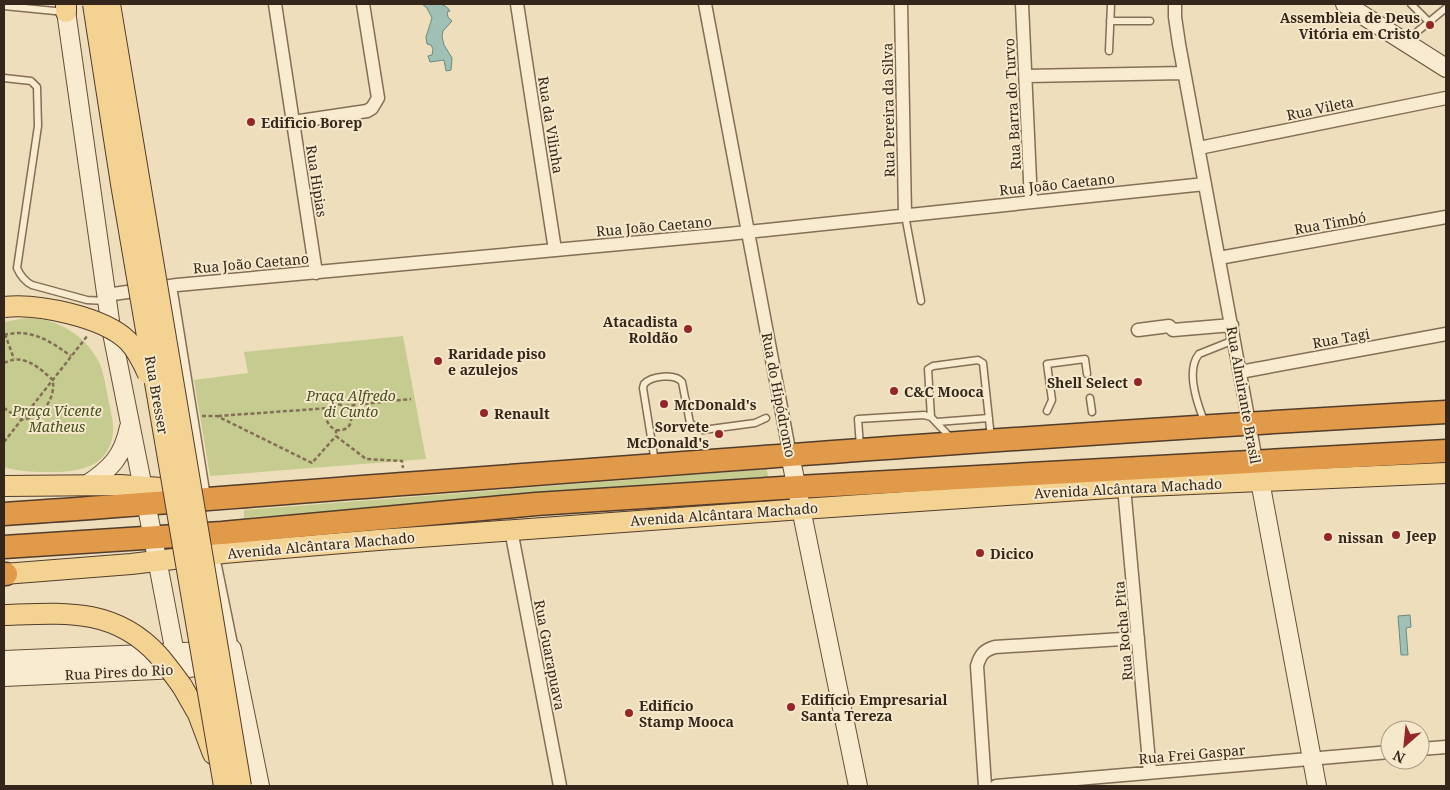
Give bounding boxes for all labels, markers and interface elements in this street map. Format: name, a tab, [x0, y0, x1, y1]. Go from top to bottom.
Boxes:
place label: Assembleia de Deus Vitória em Cristo	[1280, 8, 1420, 43]
marker: Assembleia de Deus Vitória em Cristo	[1424, 19, 1436, 31]
street label: Rua Barra do Turvo	[999, 38, 1025, 170]
street label: Rua Pereira da Silva	[877, 42, 899, 177]
street label: Rua da Vilinha	[534, 75, 568, 175]
street label: Rua Vileta	[1285, 92, 1355, 124]
place label: Edifìcio Borep	[261, 113, 362, 132]
marker: Edifìcio Borep	[245, 116, 257, 128]
street label: Rua Hipias	[302, 144, 332, 218]
street label: Rua João Caetano	[998, 168, 1116, 200]
street label: Rua Timbó	[1293, 207, 1367, 239]
street label: Rua João Caetano	[595, 211, 713, 241]
street label: Rua João Caetano	[192, 248, 310, 278]
place label: Atacadista Roldão	[603, 312, 678, 347]
marker: Atacadista Roldão	[682, 323, 694, 335]
street label: Rua Tagi	[1311, 324, 1372, 352]
street label: Rua Almirante Brasil	[1223, 325, 1266, 466]
street label: Rua do Hipódromo	[758, 331, 800, 459]
place label: Raridade piso e azulejos	[448, 344, 546, 379]
street label: Rua Bresser	[141, 354, 173, 436]
marker: Raridade piso e azulejos	[432, 355, 444, 367]
place label: Shell Select	[1047, 373, 1128, 392]
marker: Shell Select	[1132, 376, 1144, 388]
place label: C&C Mooca	[904, 382, 984, 401]
marker: C&C Mooca	[888, 385, 900, 397]
park label: Praça Alfredo di Cunto	[305, 386, 396, 421]
place label: McDonald's	[674, 395, 757, 414]
marker: McDonald's	[658, 398, 670, 410]
park label: Praça Vicente Matheus	[11, 401, 102, 436]
place label: Renault	[494, 404, 550, 423]
marker: Renault	[478, 407, 490, 419]
place label: Sorvete McDonald's	[626, 417, 709, 452]
marker: Sorvete McDonald's	[713, 428, 725, 440]
street label: Avenida Alcântara Machado	[1033, 474, 1223, 502]
street label: Avenida Alcântara Machado	[629, 498, 819, 530]
place label: Jeep	[1405, 526, 1437, 545]
street label: Avenida Alcântara Machado	[226, 527, 416, 563]
place label: nissan	[1338, 528, 1383, 547]
marker: Jeep	[1390, 529, 1402, 541]
marker: nissan	[1322, 531, 1334, 543]
place label: Dicico	[990, 544, 1034, 563]
marker: Dicico	[974, 547, 986, 559]
street label: Rua Rocha Pita	[1109, 580, 1137, 682]
street label: Rua Guarapuava	[530, 598, 570, 712]
street label: Rua Pires do Rio	[64, 660, 174, 684]
place label: Edifício Empresarial Santa Tereza	[801, 690, 947, 725]
place label: Edifício Stamp Mooca	[639, 696, 734, 731]
marker: Edifício Empresarial Santa Tereza	[785, 701, 797, 713]
marker: Edifício Stamp Mooca	[623, 707, 635, 719]
north arrow	[1380, 720, 1430, 770]
street label: Rua Frei Gaspar	[1138, 740, 1247, 768]
text: N	[1390, 746, 1408, 768]

